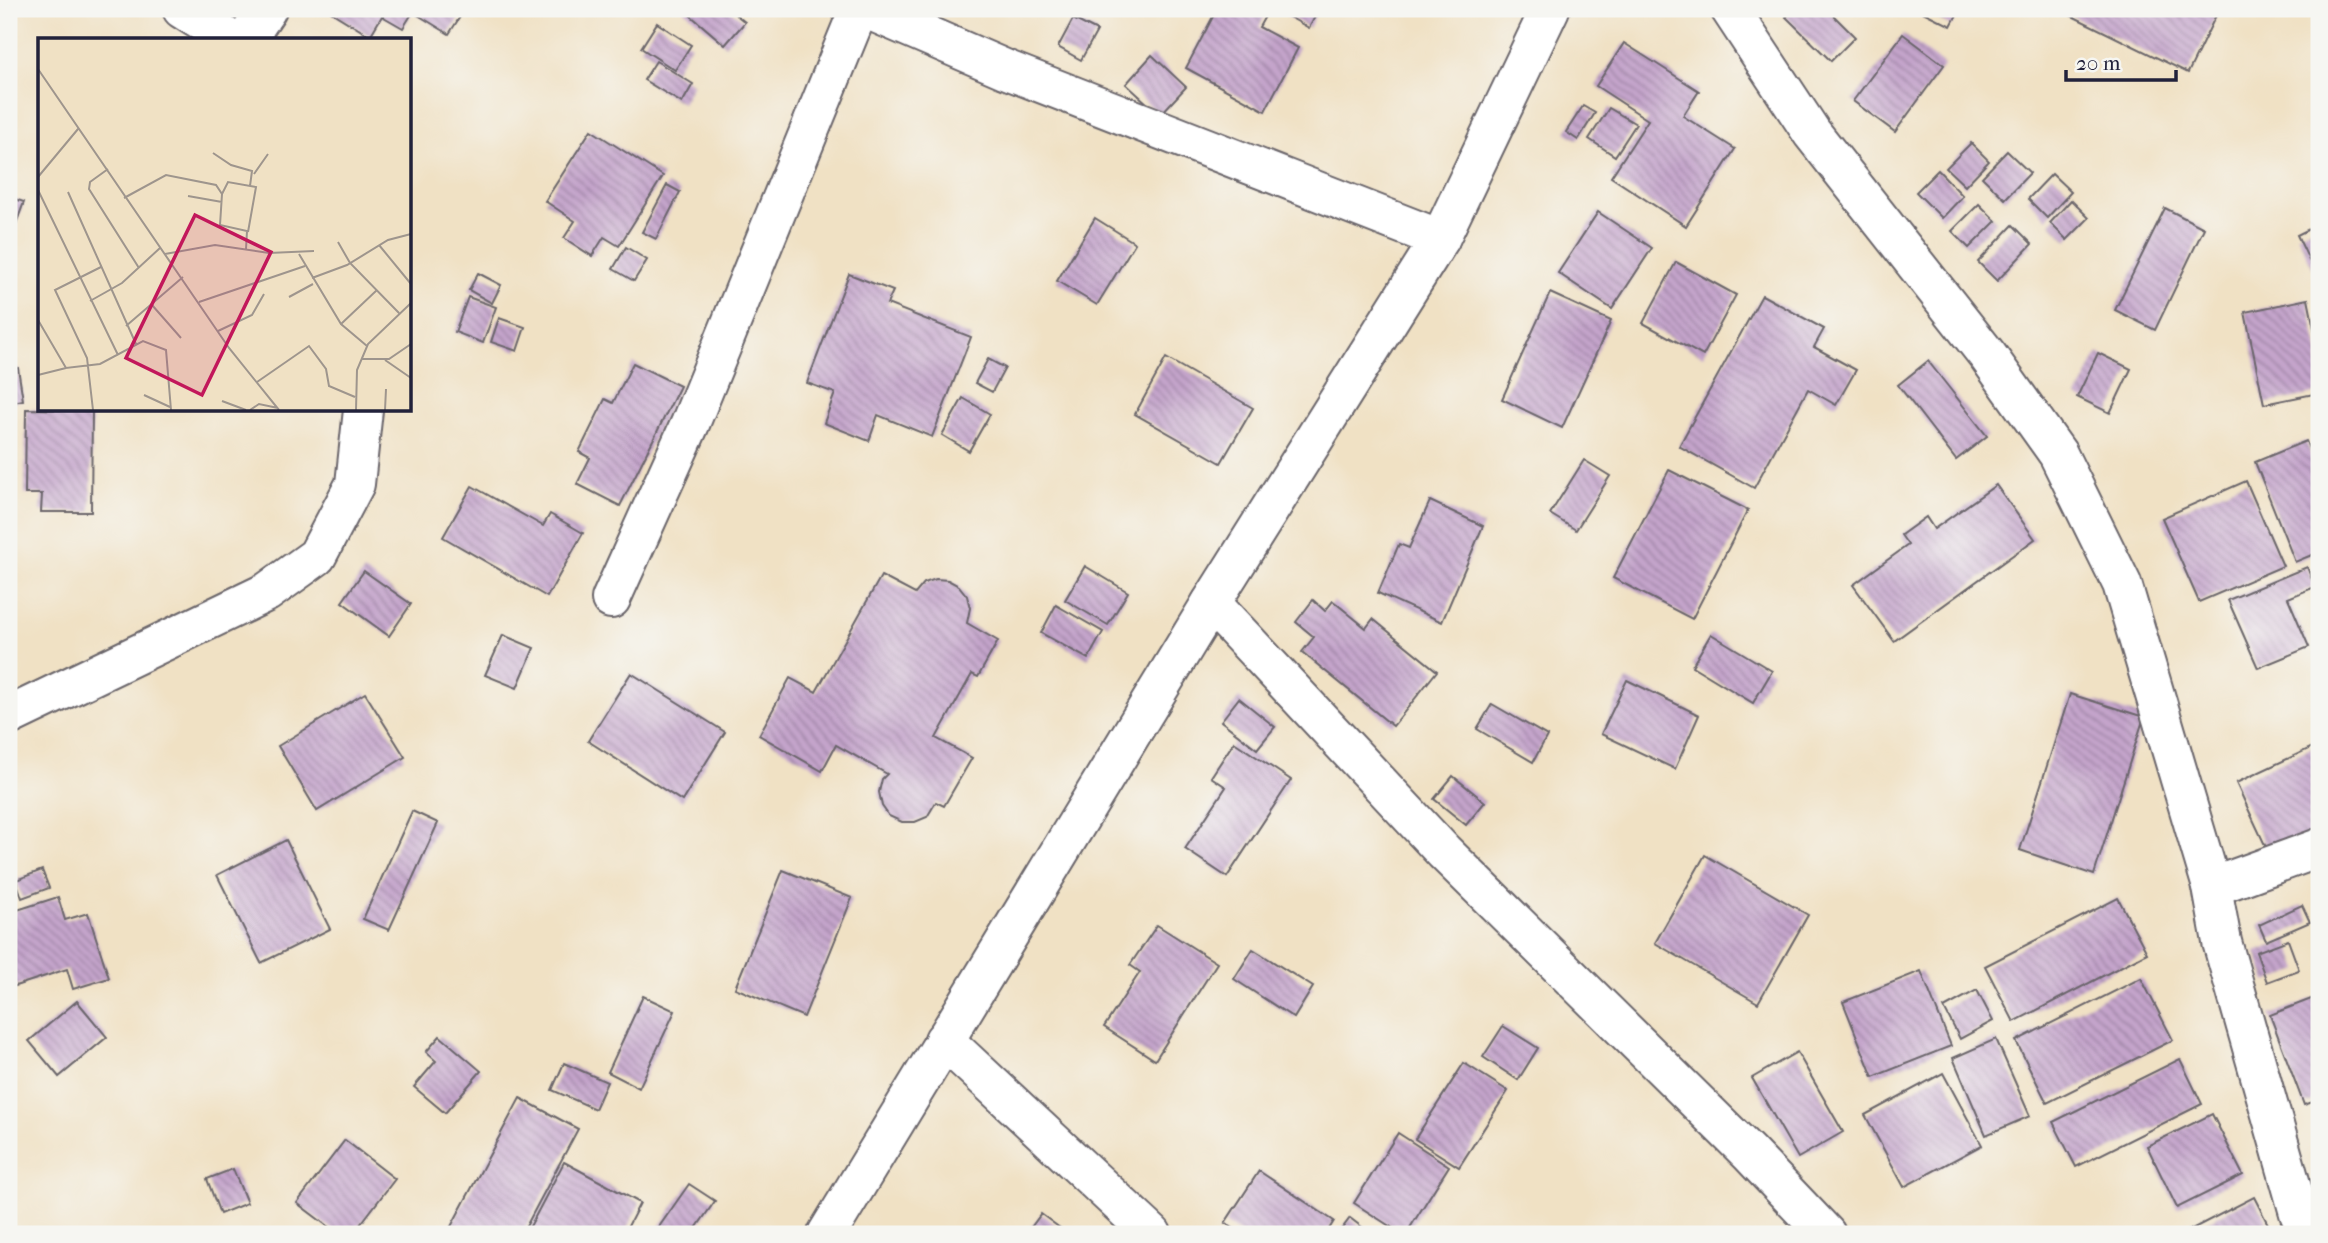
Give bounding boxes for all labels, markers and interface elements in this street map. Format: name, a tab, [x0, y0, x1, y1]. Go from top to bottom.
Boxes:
inset map	[38, 38, 411, 411]
scale bar	[2066, 38, 2176, 82]
text: 20 m	[2076, 51, 2121, 75]

